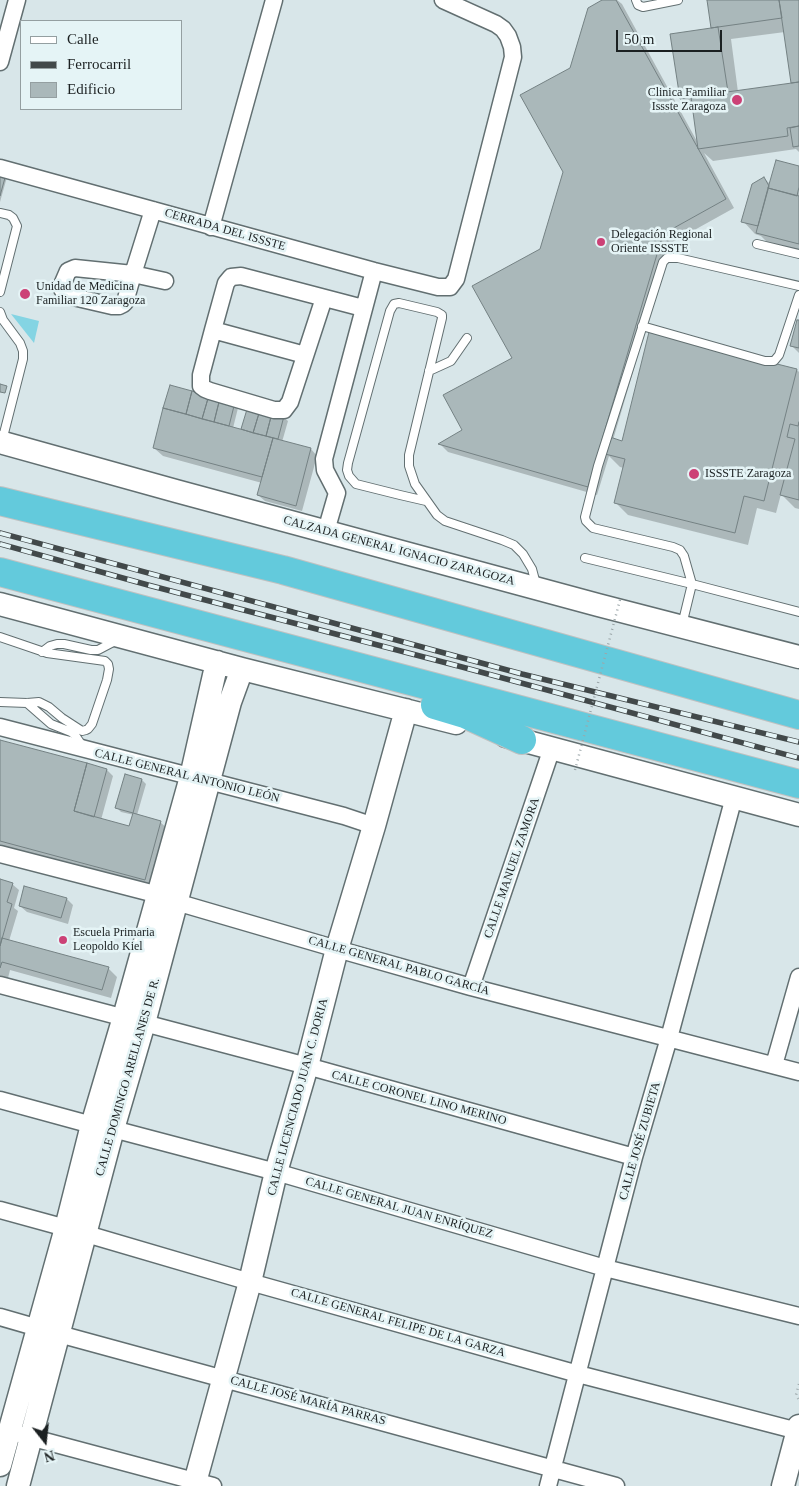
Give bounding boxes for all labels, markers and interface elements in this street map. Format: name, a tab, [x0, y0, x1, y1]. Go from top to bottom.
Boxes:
legend	[20, 20, 182, 110]
scale bar	[619, 20, 725, 52]
text: Calle	[67, 31, 99, 47]
text: 50 m	[624, 31, 654, 47]
text: Ferrocarril	[67, 56, 131, 72]
text: Edificio	[67, 81, 115, 97]
place label: Clinica Familiar Issste Zaragoza	[648, 86, 726, 114]
marker: Clinica Familiar Issste Zaragoza	[730, 93, 744, 107]
street label: CERRADA DEL ISSSTE	[163, 206, 287, 254]
place label: Delegación Regional Oriente ISSSTE	[611, 228, 712, 256]
marker: Delegación Regional Oriente ISSSTE	[595, 236, 607, 248]
place label: Unidad de Medicina Familiar 120 Zaragoza	[36, 280, 145, 308]
marker: Unidad de Medicina Familiar 120 Zaragoza	[18, 287, 32, 301]
marker: ISSSTE Zaragoza	[687, 467, 701, 481]
place label: ISSSTE Zaragoza	[705, 467, 791, 481]
street label: CALZADA GENERAL IGNACIO ZARAGOZA	[282, 513, 516, 589]
street label: CALLE GENERAL ANTONIO LEÓN	[93, 746, 281, 806]
street label: CALLE MANUEL ZAMORA	[481, 796, 543, 940]
place label: Escuela Primaria Leopoldo Kiel	[73, 926, 155, 954]
street label: CALLE GENERAL PABLO GARCÍA	[307, 933, 491, 999]
marker: Escuela Primaria Leopoldo Kiel	[57, 934, 69, 946]
street label: CALLE DOMINGO ARELLANES DE R.	[93, 976, 163, 1178]
street label: CALLE LICENCIADO JUAN C. DORIA	[265, 997, 331, 1197]
street label: CALLE CORONEL LINO MERINO	[330, 1068, 508, 1128]
street label: CALLE JOSÉ ZUBIETA	[616, 1080, 664, 1202]
street label: CALLE GENERAL JUAN ENRÍQUEZ	[304, 1174, 494, 1242]
street label: CALLE GENERAL FELIPE DE LA GARZA	[289, 1285, 507, 1361]
street label: CALLE JOSÉ MARÍA PARRAS	[229, 1373, 387, 1429]
north arrow	[20, 1416, 70, 1466]
text: N	[42, 1447, 56, 1465]

